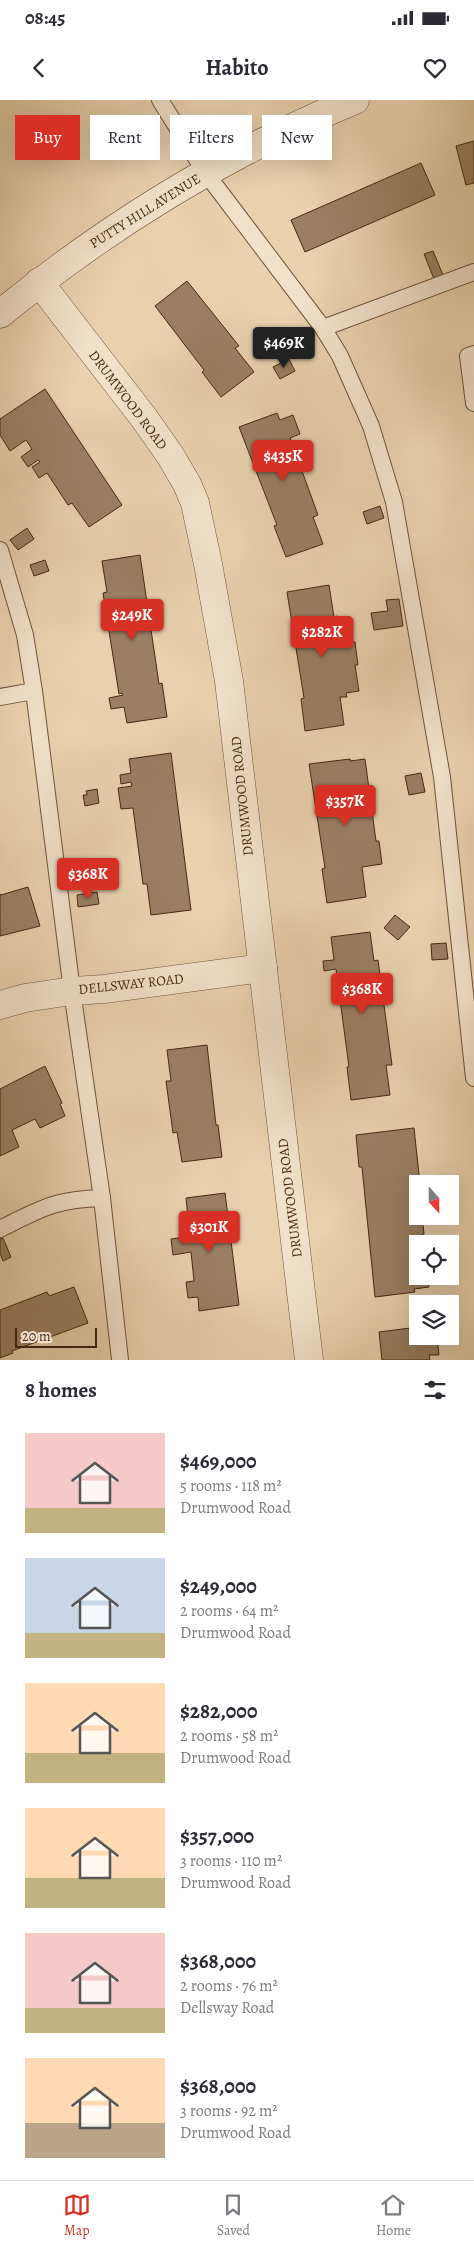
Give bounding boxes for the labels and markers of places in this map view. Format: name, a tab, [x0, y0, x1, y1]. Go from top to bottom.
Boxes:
pin: $469K	[249, 326, 319, 369]
pin: $435K	[248, 440, 318, 482]
pin: $249K	[97, 598, 167, 641]
pin: $282K	[287, 616, 357, 658]
pin: $357K	[310, 784, 380, 827]
pin: $368K	[53, 858, 123, 900]
pin: $368K	[327, 972, 397, 1015]
pin: $301K	[174, 1210, 244, 1253]

